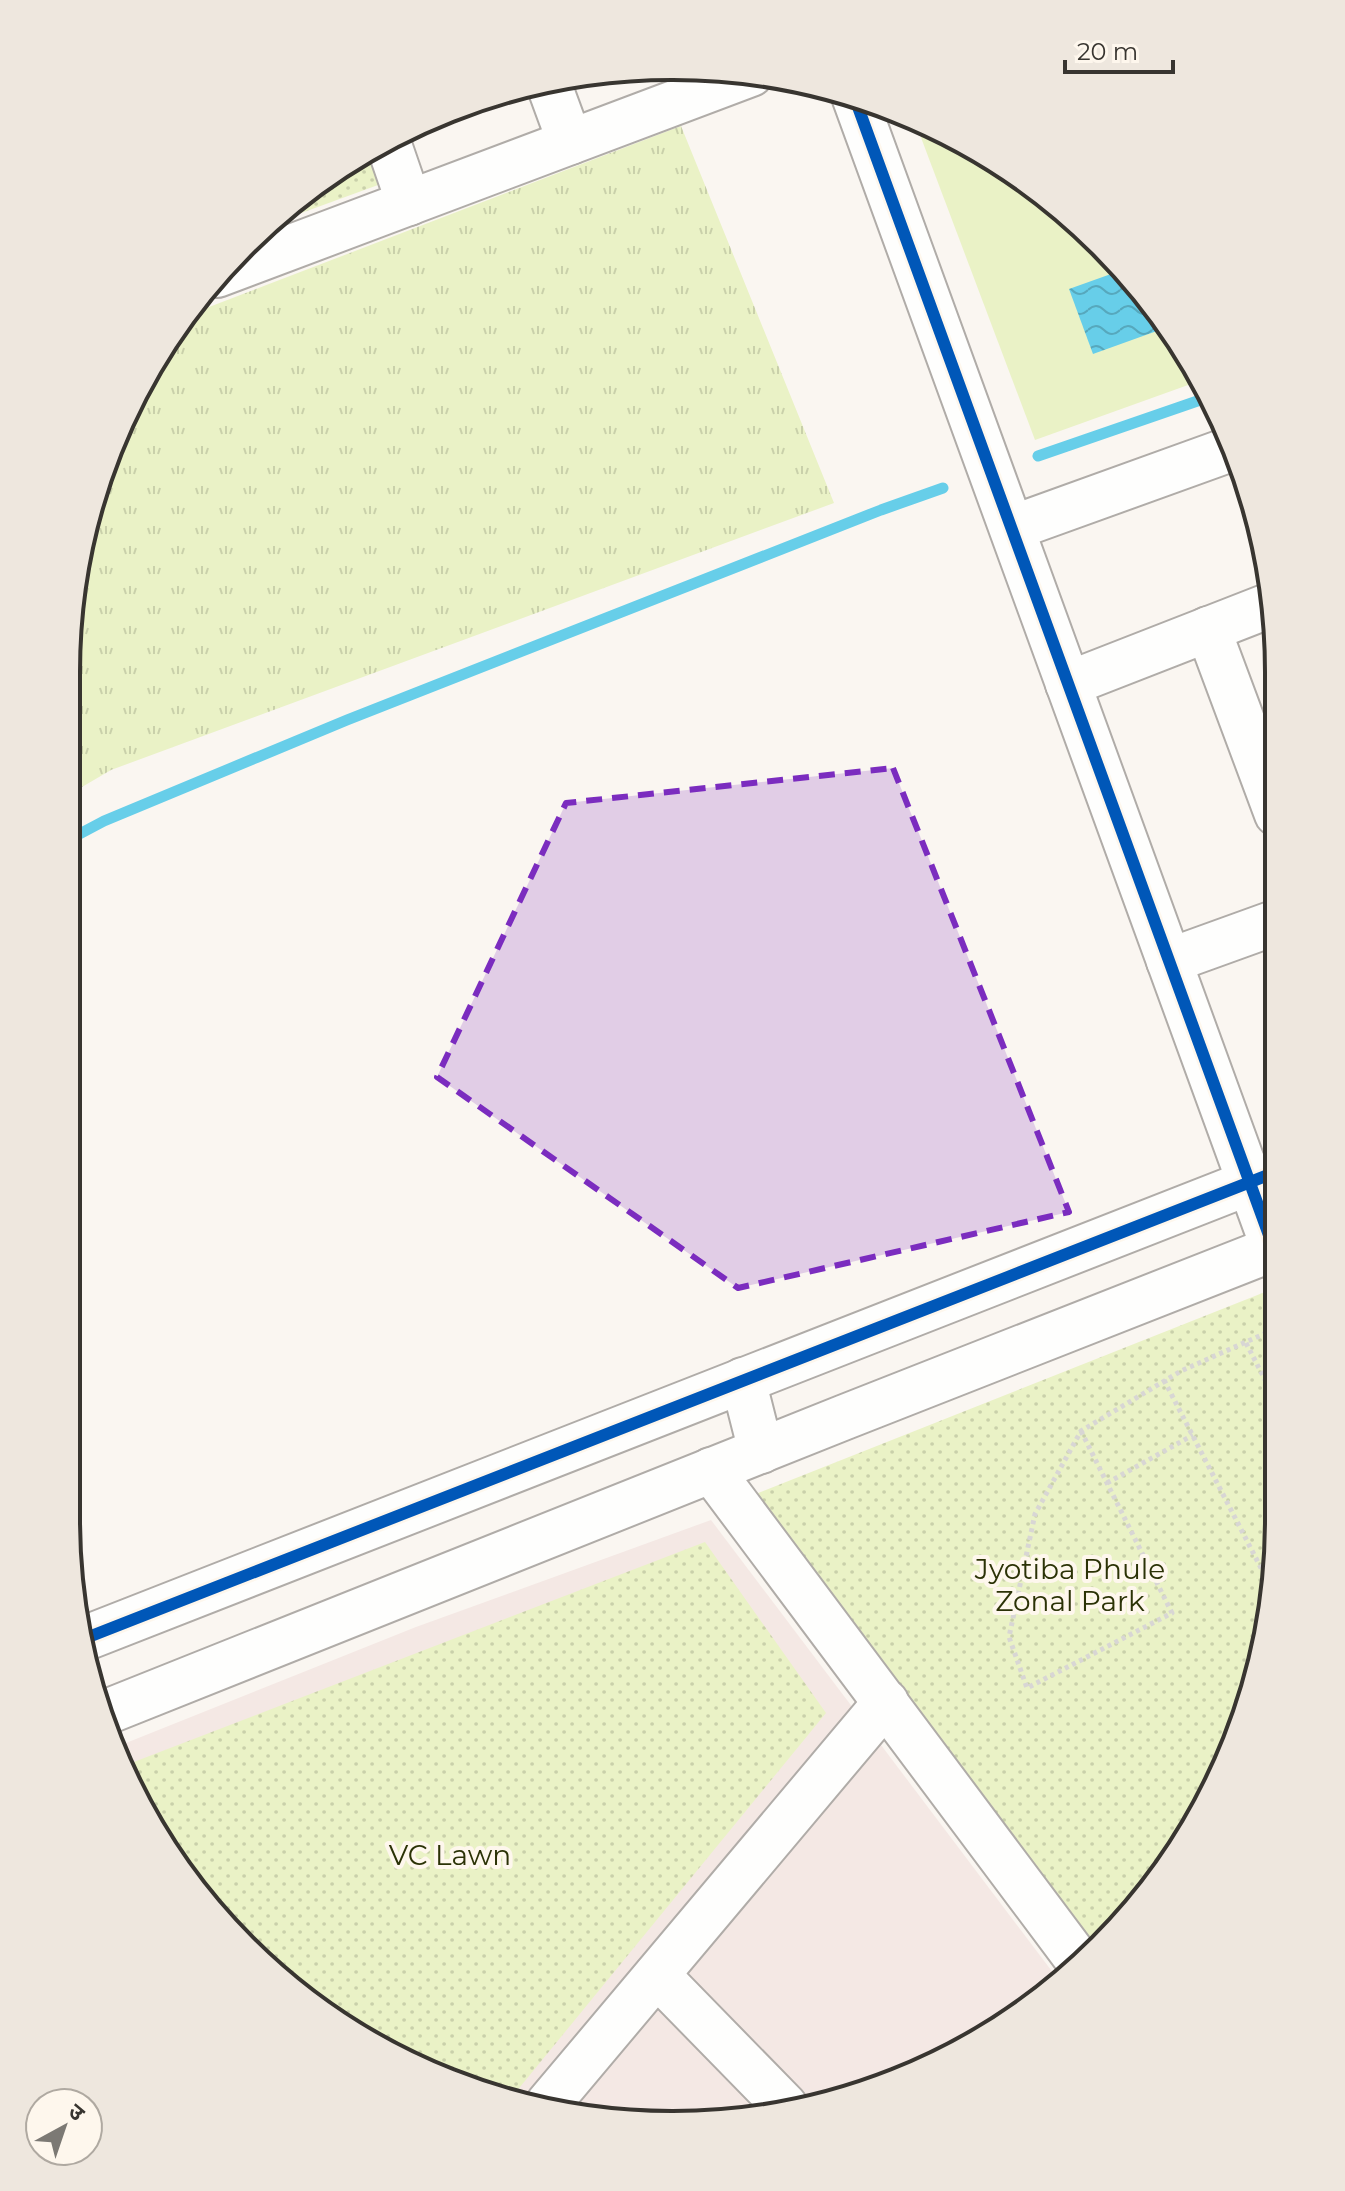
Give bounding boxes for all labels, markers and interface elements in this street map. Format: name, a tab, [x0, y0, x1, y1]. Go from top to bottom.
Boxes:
scale bar	[1065, 24, 1173, 74]
text: 20 m	[1077, 37, 1138, 66]
park label: Jyotiba Phule Zonal Park	[974, 1552, 1165, 1618]
park label: VC Lawn	[389, 1838, 511, 1872]
north arrow	[24, 2087, 104, 2167]
text: उ	[63, 2098, 91, 2127]

